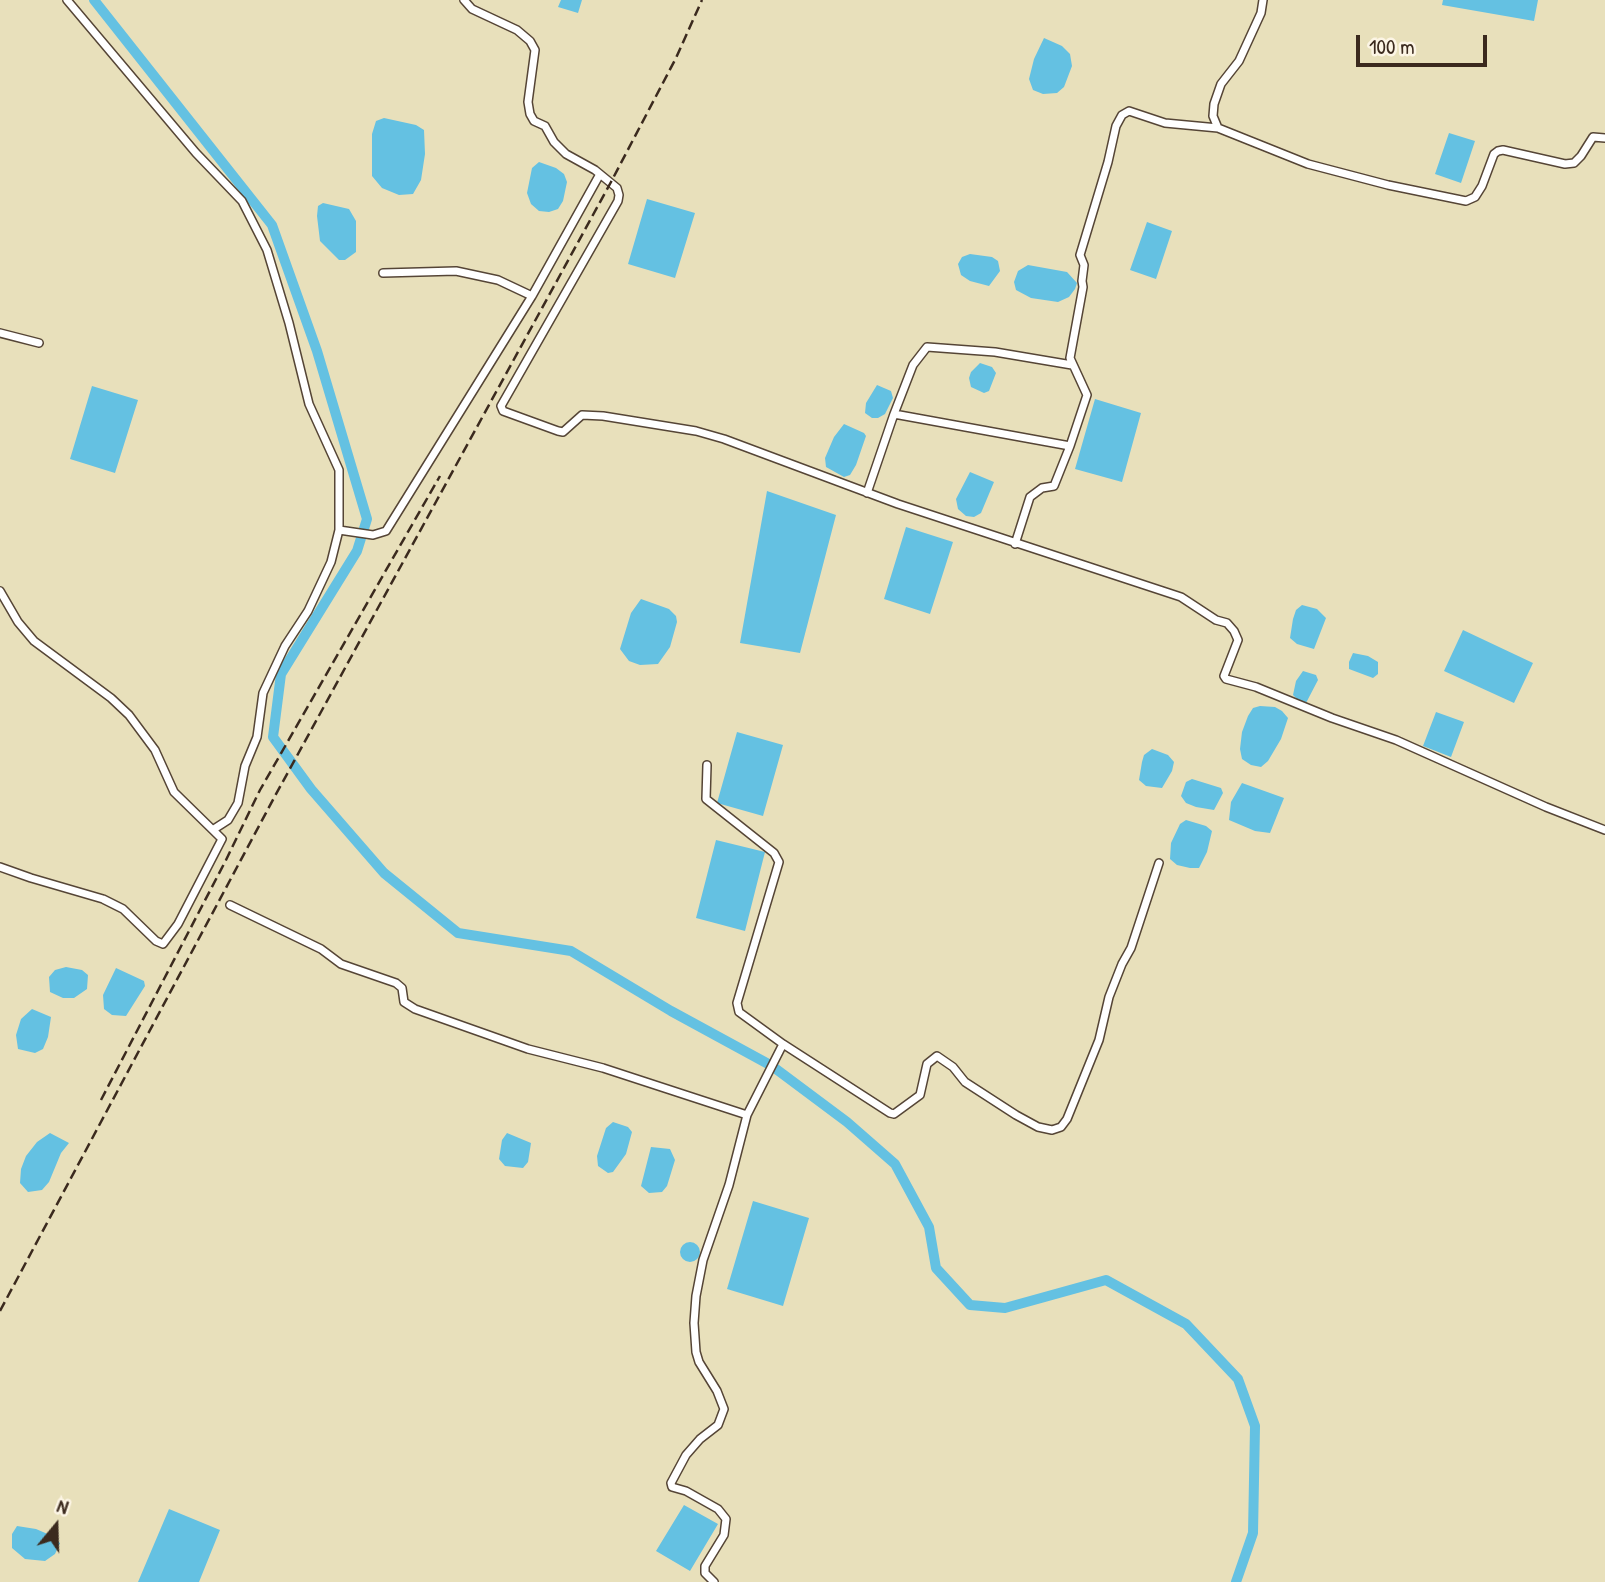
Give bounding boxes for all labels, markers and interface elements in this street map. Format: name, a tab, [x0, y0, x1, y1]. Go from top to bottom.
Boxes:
scale bar	[1360, 21, 1491, 65]
text: 100 m	[1369, 32, 1415, 61]
north arrow	[21, 1491, 91, 1561]
text: N	[54, 1492, 72, 1520]

